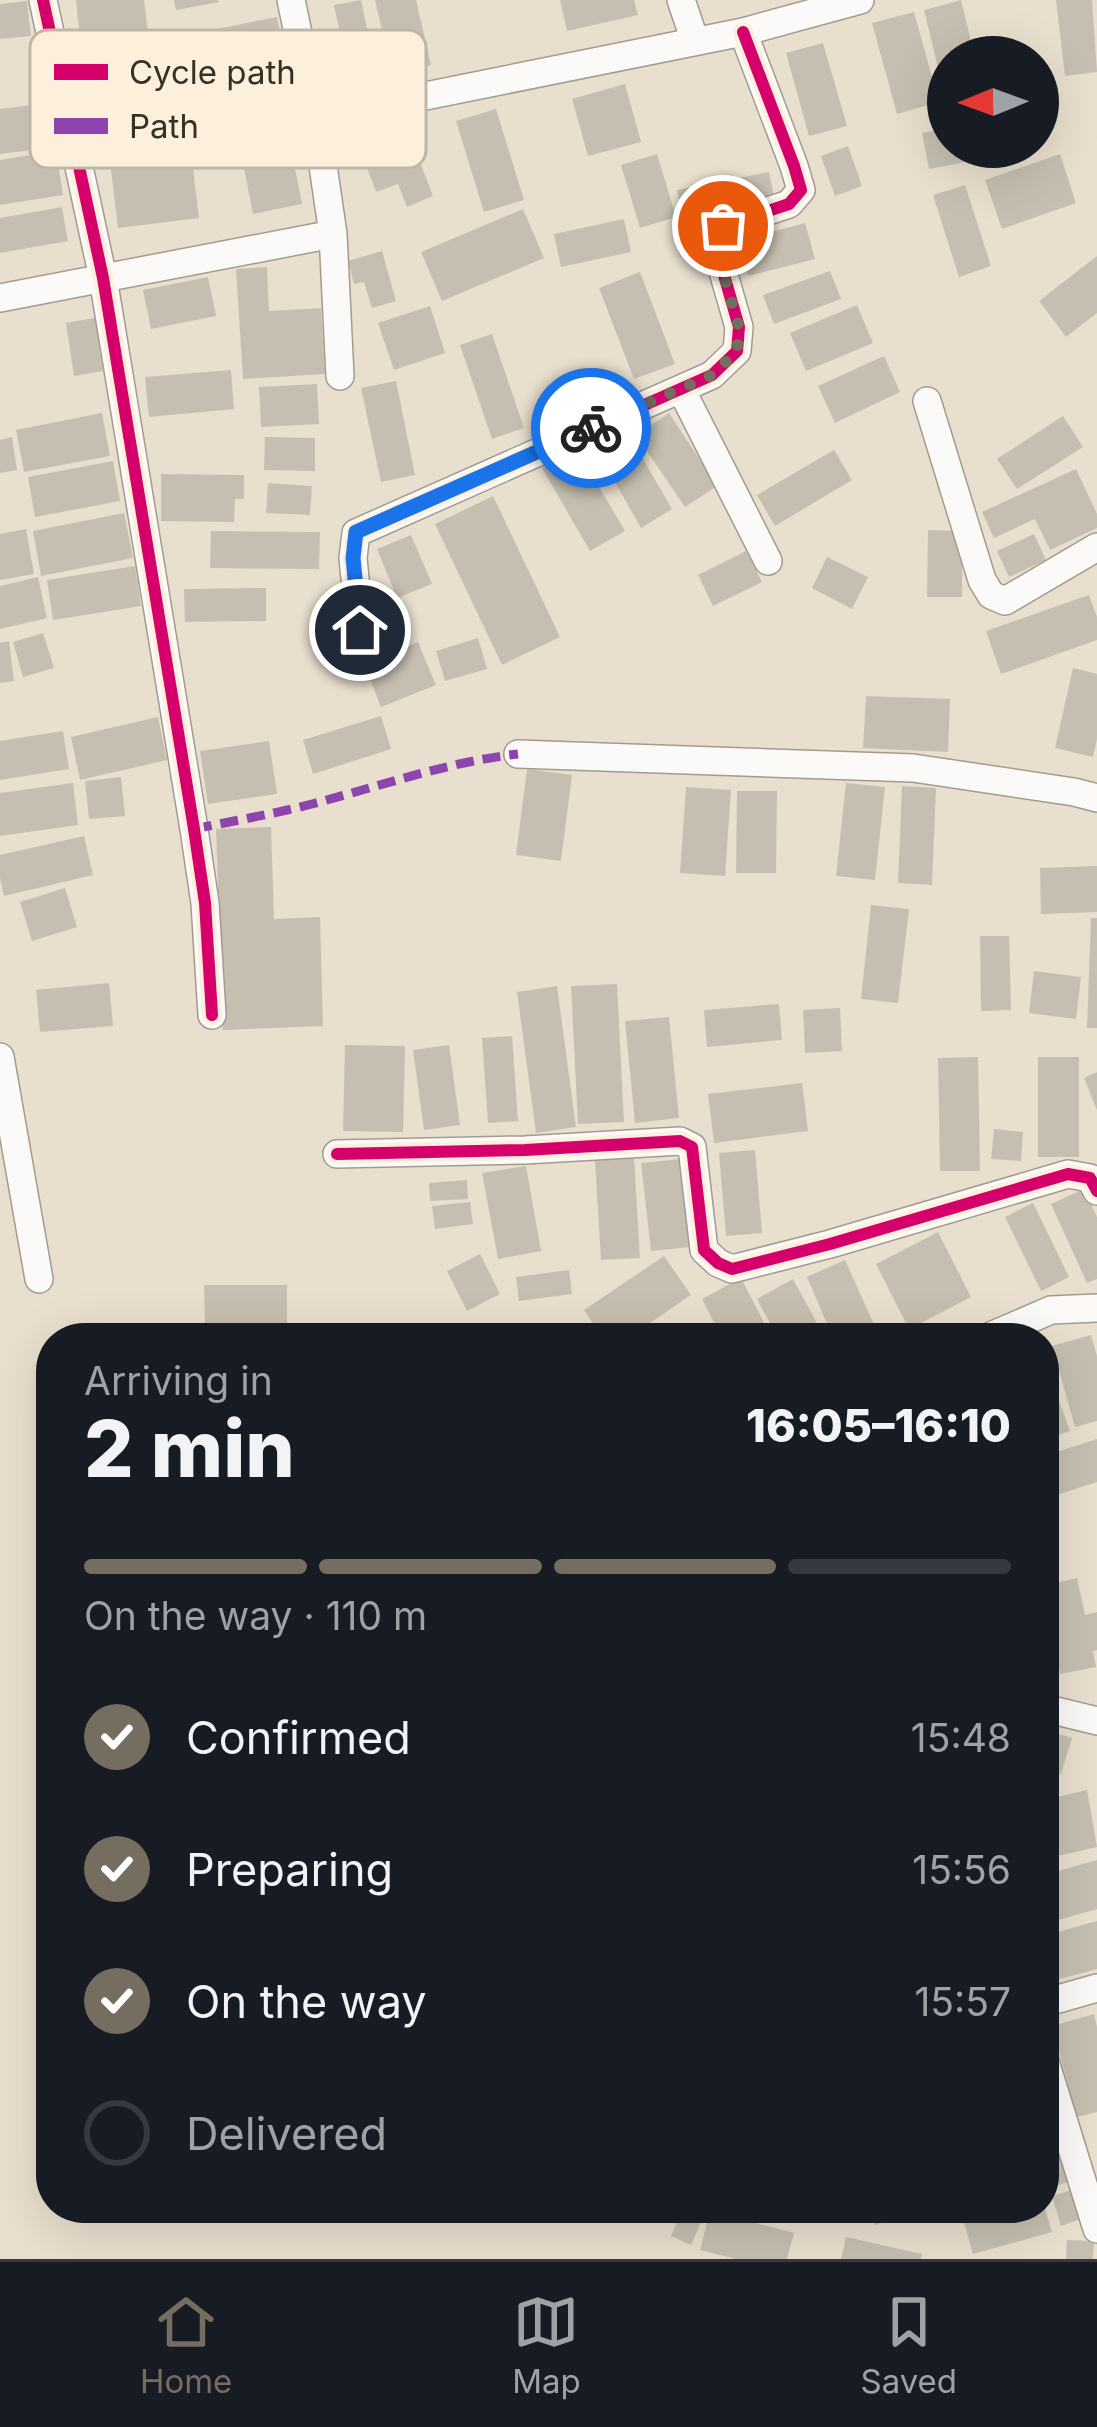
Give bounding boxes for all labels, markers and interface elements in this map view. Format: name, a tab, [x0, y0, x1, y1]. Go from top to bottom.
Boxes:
legend	[30, 30, 426, 168]
north arrow	[927, 36, 1059, 168]
map controls	[927, 36, 1059, 168]
text: Cycle path	[129, 52, 296, 92]
text: Path	[129, 106, 199, 146]
pin	[672, 175, 774, 277]
icon: bag	[690, 193, 756, 259]
courier	[531, 368, 651, 488]
icon: bike	[558, 395, 624, 461]
pin	[309, 579, 411, 681]
icon: home	[327, 597, 393, 663]
text: Arriving in	[84, 1357, 273, 1404]
text: 16:05–16:10	[746, 1398, 1011, 1453]
text: 2 min	[84, 1401, 295, 1496]
text: On the way · 110 m	[84, 1592, 427, 1639]
icon: check	[84, 1704, 150, 1770]
text: Confirmed	[186, 1710, 411, 1765]
text: 15:48	[911, 1714, 1011, 1761]
icon: check	[84, 1836, 150, 1902]
text: Preparing	[186, 1842, 393, 1897]
text: 15:56	[912, 1846, 1011, 1893]
icon: check	[84, 1968, 150, 2034]
text: On the way	[186, 1974, 427, 2029]
text: 15:57	[914, 1978, 1011, 2025]
text: Delivered	[186, 2106, 387, 2161]
tab: Home	[140, 2289, 232, 2401]
tab: Map	[512, 2289, 581, 2401]
tab: Saved	[861, 2289, 957, 2401]

